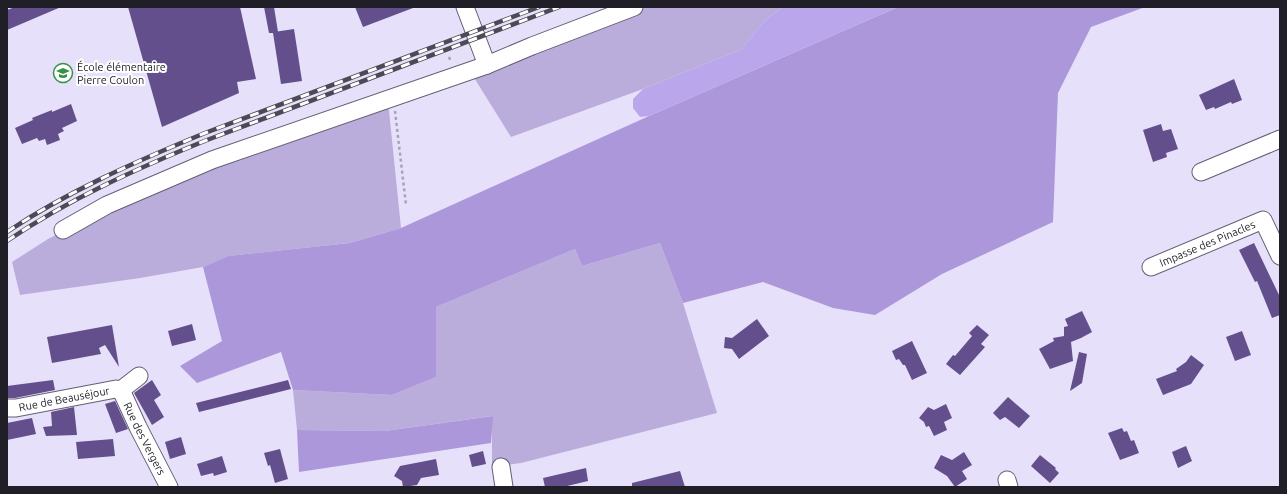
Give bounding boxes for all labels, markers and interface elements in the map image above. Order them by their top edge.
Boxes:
place label: École élémentaire Pierre Coulon [77,60,166,86]
school or university icon: École élémentaire Pierre Coulon [52,62,74,84]
street label: Impasse des Pinacles [1158,218,1257,269]
street label: Rue de Beauséjour [18,384,111,413]
street label: Rue des Vergers [121,400,168,477]

